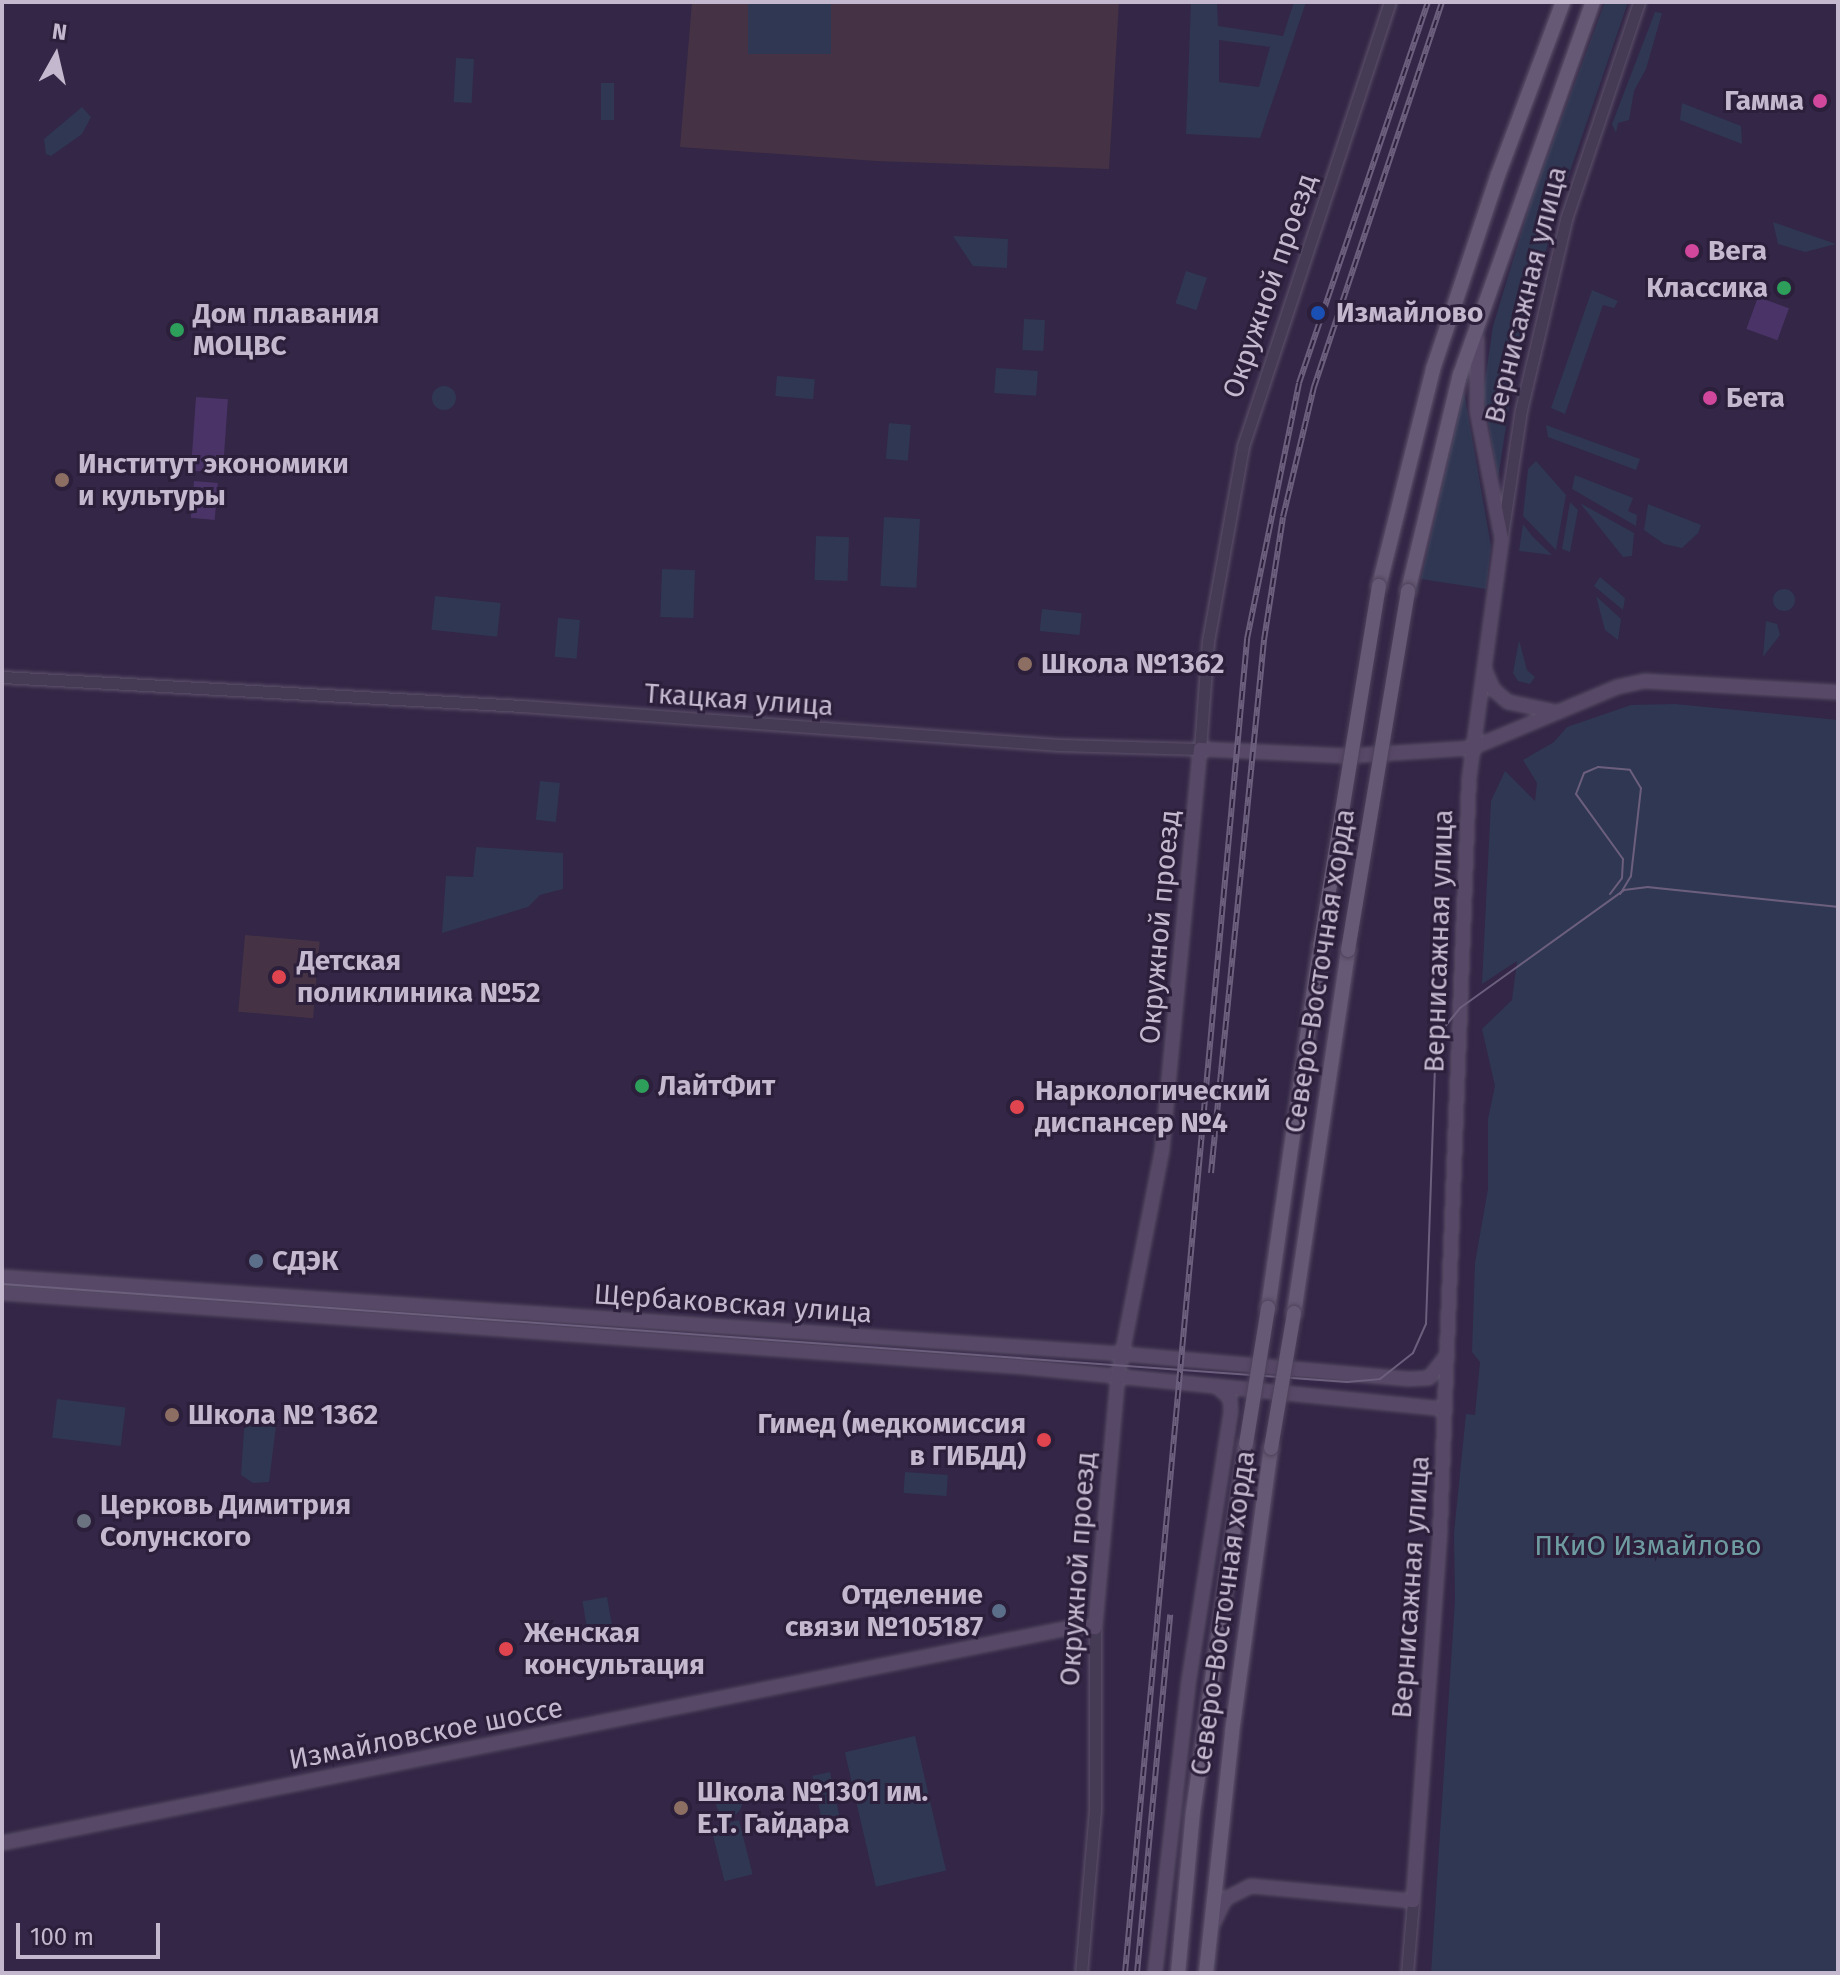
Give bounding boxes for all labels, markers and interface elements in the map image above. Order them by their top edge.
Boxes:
north arrow [16,16,96,96]
text: N [50,17,69,46]
place label: Гамма [1724,84,1804,118]
marker: Гамма [1811,92,1829,110]
street label: Вернисажная улица [1478,163,1574,427]
street label: Окружной проезд [1216,169,1324,403]
place label: Вега [1708,234,1767,268]
marker: Вега [1683,242,1701,260]
place label: Классика [1646,271,1768,305]
marker: Классика [1775,279,1793,297]
place label: Измайлово [1336,296,1483,330]
place label: Дом плавания МОЦВС [193,297,379,363]
marker: Измайлово [1307,302,1329,324]
marker: Дом плавания МОЦВС [168,321,186,339]
place label: Бета [1726,381,1785,415]
marker: Бета [1701,389,1719,407]
place label: Институт экономики и культуры [78,447,349,513]
marker: Институт экономики и культуры [53,471,71,489]
place label: Школа №1362 [1041,647,1225,681]
marker: Школа №1362 [1016,655,1034,673]
street label: Ткацкая улица [643,677,835,723]
street label: Северо-Восточная хорда [1278,807,1362,1135]
street label: Окружной проезд [1133,809,1187,1045]
street label: Вернисажная улица [1418,809,1460,1073]
place label: Детская поликлиника №52 [297,944,540,1010]
marker: Детская поликлиника №52 [268,966,290,988]
place label: ЛайтФит [658,1069,775,1103]
place label: Наркологический диспансер №4 [1035,1074,1270,1140]
marker: ЛайтФит [633,1077,651,1095]
marker: Наркологический диспансер №4 [1006,1096,1028,1118]
place label: СДЭК [272,1244,338,1278]
marker: СДЭК [247,1252,265,1270]
street label: Щербаковская улица [593,1278,873,1330]
place label: Школа № 1362 [188,1398,378,1432]
marker: Школа № 1362 [163,1406,181,1424]
place label: Гимед (медкомиссия в ГИБДД) [758,1407,1026,1473]
marker: Гимед (медкомиссия в ГИБДД) [1033,1429,1055,1451]
street label: Северо-Восточная хорда [1184,1448,1262,1778]
street label: Окружной проезд [1053,1451,1103,1687]
street label: Вернисажная улица [1385,1454,1437,1720]
place label: Церковь Димитрия Солунского [100,1488,351,1554]
marker: Церковь Димитрия Солунского [75,1512,93,1530]
park label: ПКиО Измайлово [1534,1529,1762,1563]
place label: Отделение связи №105187 [785,1578,983,1644]
marker: Отделение связи №105187 [990,1602,1008,1620]
place label: Женская консультация [524,1616,705,1682]
marker: Женская консультация [495,1638,517,1660]
street label: Измайловское шоссе [286,1691,566,1777]
place label: Школа №1301 им. Е.Т. Гайдара [697,1775,928,1841]
marker: Школа №1301 им. Е.Т. Гайдара [672,1799,690,1817]
scale bar [20,1907,164,1957]
text: 100 m [30,1923,94,1951]

